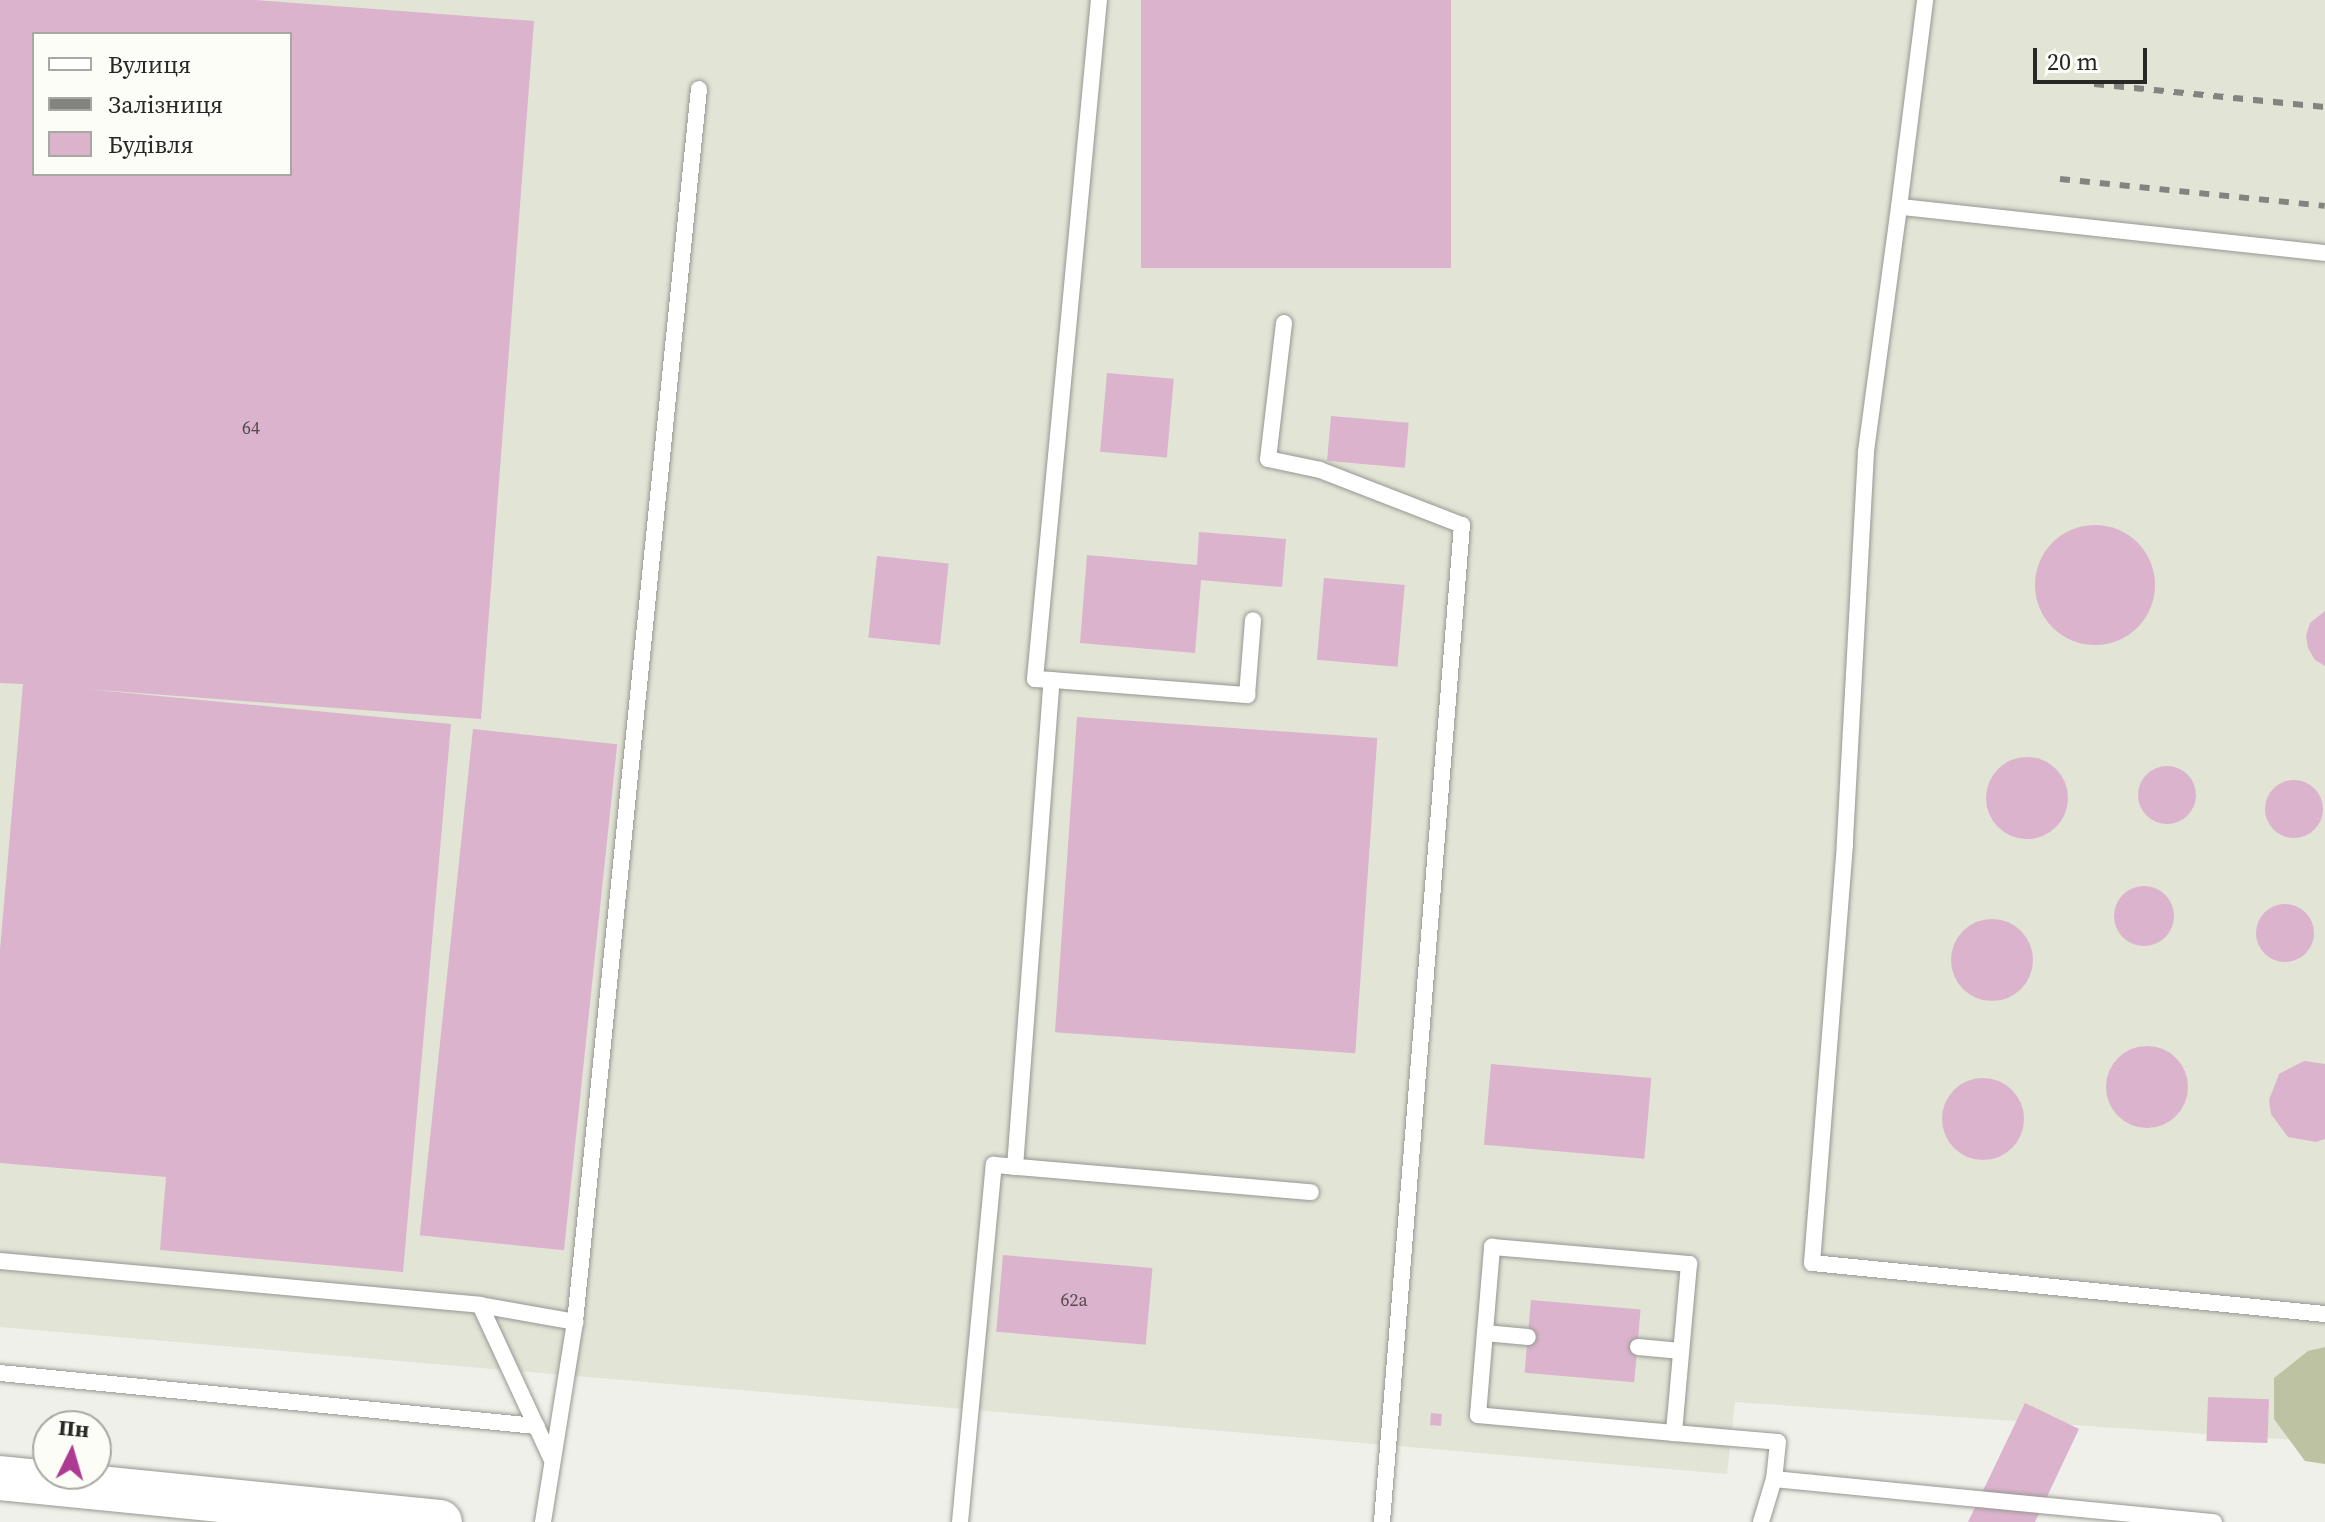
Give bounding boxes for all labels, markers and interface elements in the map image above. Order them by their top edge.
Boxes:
legend [32,32,292,176]
scale bar [2037,32,2151,82]
text: 20 m [2047,45,2098,78]
text: Вулиця [108,48,191,81]
text: Залізниця [108,88,223,121]
text: Будівля [108,128,193,161]
house number: 64 [242,417,260,439]
house number: 62а [1060,1289,1088,1311]
north arrow [32,1410,112,1490]
text: Пн [57,1412,91,1444]

